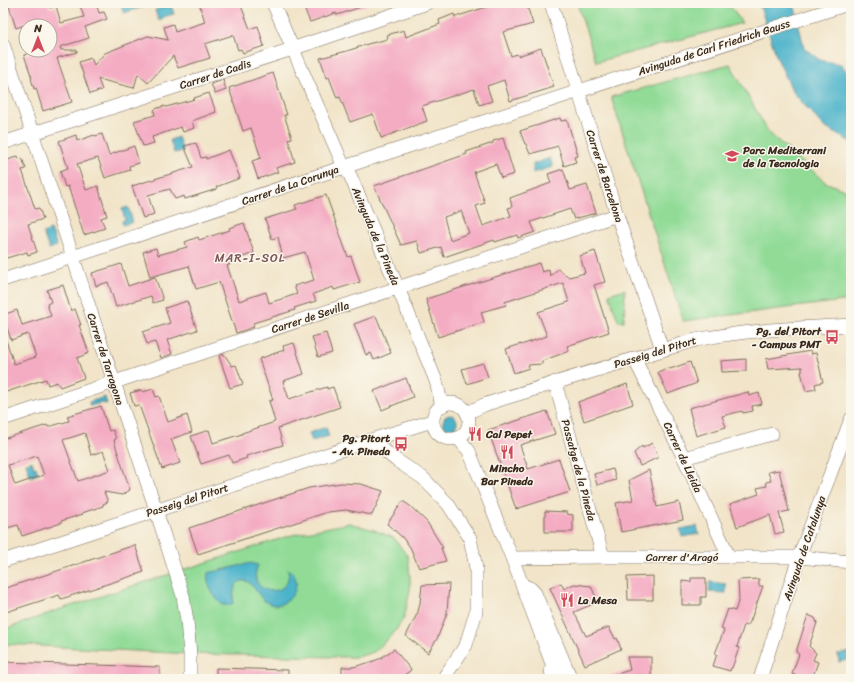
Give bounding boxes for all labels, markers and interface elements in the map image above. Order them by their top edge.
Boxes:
street label: Avinguda de Carl Friedrich Gauss [635,14,794,81]
north arrow [18,18,58,58]
text: N [33,19,42,38]
street label: Carrer de Cadis [177,54,254,95]
street label: Carrer de Barcelona [581,127,629,225]
place label: Parc Mediterrani de la Tecnologia [743,141,827,173]
school or university icon: Parc Mediterrani de la Tecnologia [724,148,740,164]
street label: Carrer de La Corunya [239,160,342,211]
street label: Avinguda de la Pineda [346,183,405,289]
district label: MAR-I-SOL [215,247,285,269]
street label: Carrer de Sevilla [269,296,352,339]
street label: Carrer de Tarragona [82,311,130,408]
place label: Pg. del Pitort - Campus PMT [752,322,823,354]
bus stop icon: Pg. del Pitort - Campus PMT [824,329,840,345]
street label: Passeig del Pitort [611,331,699,374]
street label: Passatge de la Pineda [556,417,601,523]
street label: Carrer de Lleida [658,418,708,496]
place label: Cal Pepet [485,425,534,444]
restaurant icon: Cal Pepet [467,426,483,442]
place label: Pg. Pitort - Av. Pineda [332,429,390,461]
bus stop icon: Pg. Pitort - Av. Pineda [393,436,409,452]
restaurant icon: Mincho Bar Pineda [499,444,515,460]
place label: Mincho Bar Pineda [481,459,533,491]
street label: Passeig del Pitort [143,478,231,523]
street label: Avinguda de Catalunya [777,493,831,604]
street label: Carrer d'Aragó [646,548,719,567]
place label: La Mesa [578,591,618,610]
restaurant icon: La Mesa [559,592,575,608]

